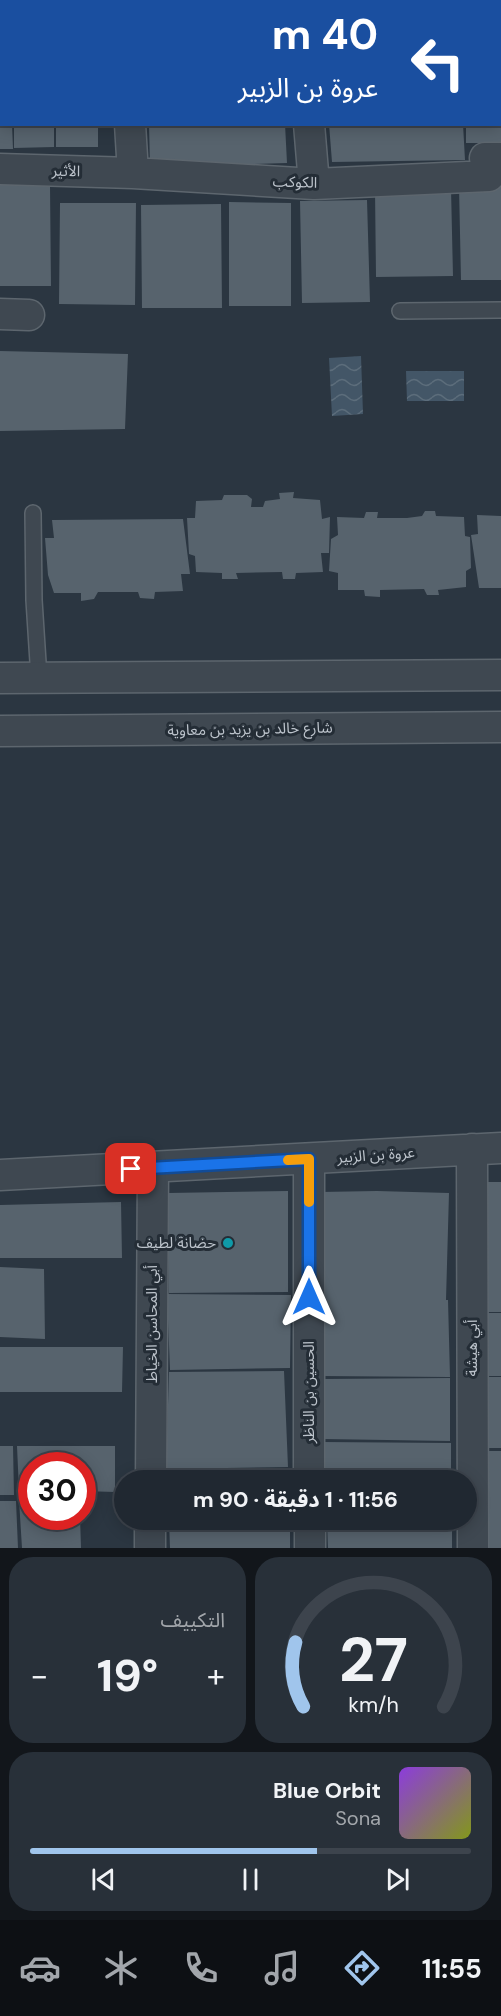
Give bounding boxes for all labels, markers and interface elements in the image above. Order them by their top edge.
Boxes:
text: 40 m [272,7,378,62]
icon: left [399,24,477,102]
text: عروة بن الزبير [238,70,378,105]
street label: الأثير [50,160,81,181]
street label: الكوكب [272,171,318,193]
street label: شارع خالد بن يزيد بن معاوية [167,718,333,742]
street label: عروة بن الزبير [336,1142,416,1168]
pin [105,1143,156,1194]
icon: arrive [114,1152,147,1185]
place label: حضانة لطيف [137,1233,216,1253]
marker: حضانة لطيف [221,1236,235,1250]
street label: أبي المحاسن الخياط [142,1265,163,1383]
position arrow [277,1265,341,1329]
street label: أبي هيشة [462,1319,483,1376]
street label: الحسين بن الناظر [299,1341,319,1444]
speed limit sign: 30 [18,1452,96,1530]
text: 11:56 · 1 دقيقة · 90 m [193,1485,398,1514]
text: التكييف [161,1607,225,1633]
text: 27 [339,1619,408,1700]
text: 19° [97,1646,158,1705]
text: − [30,1654,48,1697]
text: + [207,1654,225,1697]
text: km/h [348,1691,399,1719]
text: Blue Orbit [273,1776,381,1805]
text: Sona [335,1805,381,1831]
icon: previous [87,1863,120,1896]
icon: pause [234,1863,267,1896]
icon: next [381,1863,414,1896]
icon: car [19,1947,61,1989]
icon: climate [100,1947,142,1989]
icon: phone [180,1947,222,1989]
icon: music [261,1947,303,1989]
icon: directions [341,1947,383,1989]
text: 11:55 [422,1951,482,1986]

